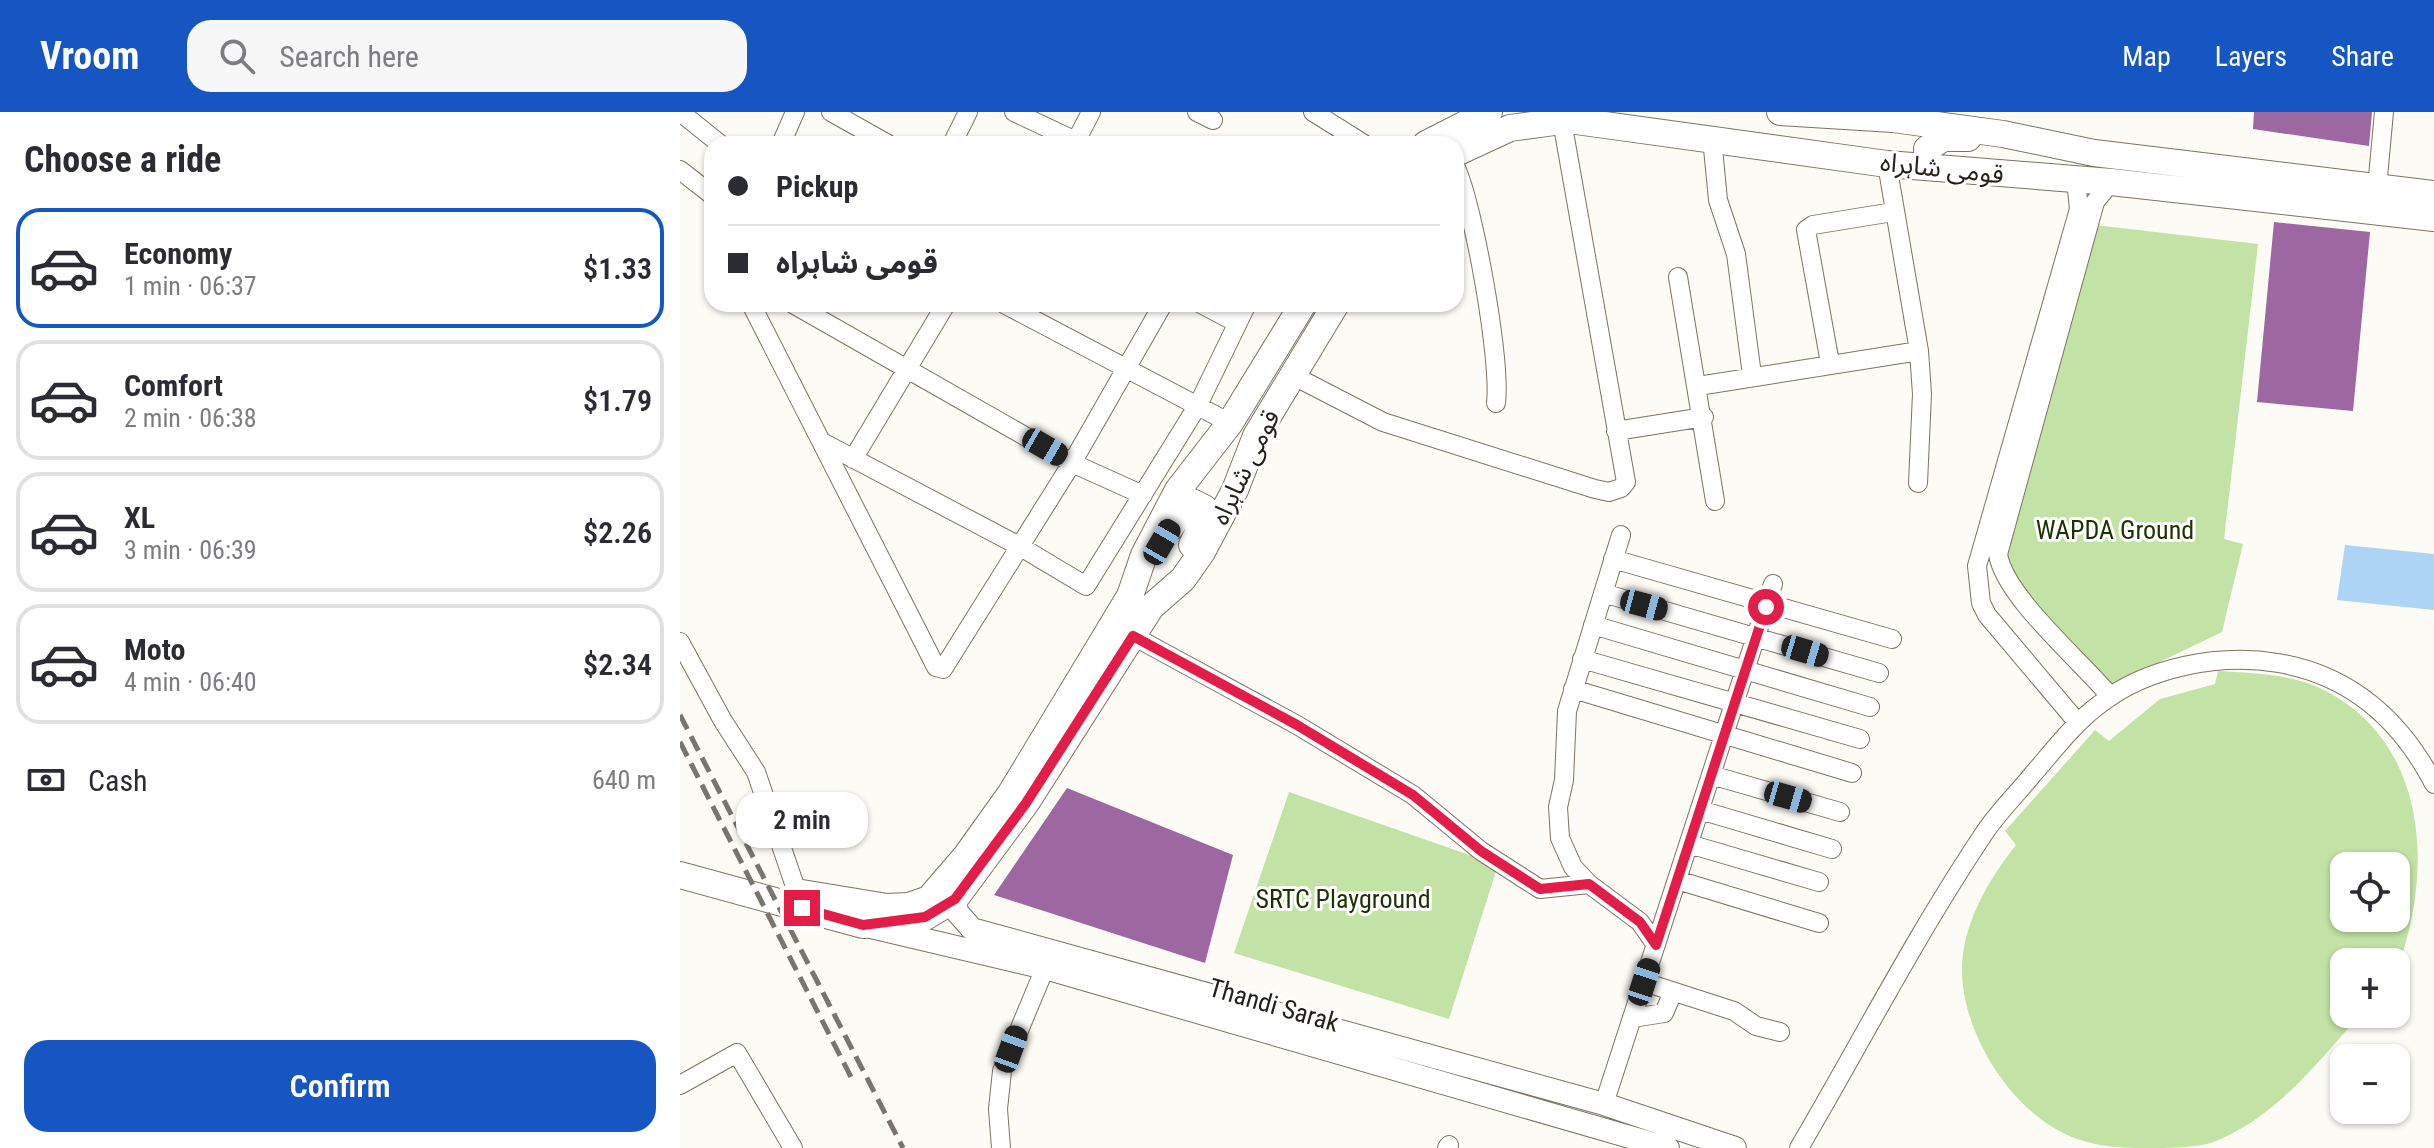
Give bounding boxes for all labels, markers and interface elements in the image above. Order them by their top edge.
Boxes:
search box [187,20,747,92]
text: Vroom [40,34,139,78]
icon: search [215,34,259,78]
text: Search here [279,39,419,74]
text: Map [2122,40,2171,73]
text: Layers [2215,40,2287,73]
text: Share [2331,40,2394,73]
text: Choose a ride [24,139,221,181]
street label: قومی شاہراہ [1879,147,2005,189]
text: Pickup [776,169,858,204]
icon: car [28,232,100,304]
text: Economy [124,236,232,271]
text: قومی شاہراہ [776,245,938,280]
text: $1.33 [583,251,652,286]
text: 1 min · 06:37 [124,271,257,301]
icon: car [28,364,100,436]
text: Comfort [124,368,223,403]
text: $1.79 [583,383,652,418]
text: 2 min · 06:38 [124,403,257,433]
street label: قومی شاہراہ [1204,405,1286,529]
car [1018,425,1072,469]
icon: car [28,496,100,568]
text: XL [124,500,155,535]
text: $2.26 [583,515,652,550]
car [1140,515,1184,569]
park label: WAPDA Ground [2036,515,2194,545]
text: 3 min · 06:39 [124,535,257,565]
car [1618,587,1670,623]
route start [1748,589,1784,625]
icon: car [28,628,100,700]
text: Moto [124,632,185,667]
car [1779,633,1831,669]
text: $2.34 [583,647,652,682]
text: 4 min · 06:40 [124,667,257,697]
icon: cash [24,758,68,802]
text: Cash [88,763,148,798]
text: 640 m [592,765,656,795]
car [1762,779,1814,815]
callout: 2 min [736,792,868,848]
text: 2 min [773,805,831,835]
map controls [2330,852,2410,1124]
button: locate [2330,852,2410,932]
park label: SRTC Playground [1255,884,1431,914]
route end [784,890,820,926]
button: + [2330,948,2410,1028]
car [1625,955,1663,1009]
street label: Thandi Sarak [1206,972,1343,1038]
car [992,1022,1030,1076]
button: Confirm [24,1040,656,1132]
button: − [2330,1044,2410,1124]

